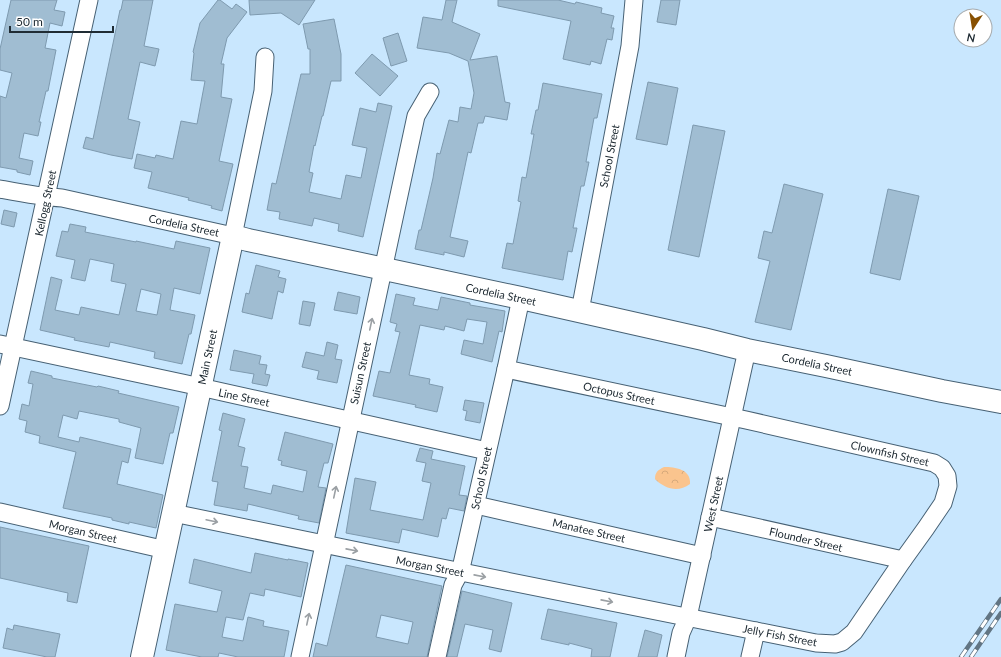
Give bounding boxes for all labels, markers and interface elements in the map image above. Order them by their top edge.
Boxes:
scale bar [10,8,113,34]
north arrow [953,8,993,48]
text: 50 m [16,14,43,29]
text: N [965,31,976,46]
street label: School Street [596,123,622,189]
street label: Kellogg Street [32,169,58,237]
street label: Cordelia Street [148,211,220,239]
street label: Cordelia Street [465,280,537,308]
one-way arrow [368,317,376,330]
street label: Main Street [195,328,219,386]
street label: Suisun Street [347,341,373,405]
street label: Cordelia Street [781,350,853,378]
street label: Octopus Street [582,379,656,407]
street label: Line Street [217,385,271,409]
street label: Clownfish Street [850,438,930,468]
street label: School Street [468,445,494,511]
street label: West Street [701,475,725,533]
one-way arrow [331,486,339,499]
street label: Manatee Street [551,515,627,545]
street label: Morgan Street [48,517,118,545]
one-way arrow [205,517,218,525]
street label: Flounder Street [768,524,844,554]
one-way arrow [346,547,359,555]
street label: Morgan Street [395,553,465,579]
one-way arrow [473,572,486,580]
one-way arrow [601,597,614,605]
one-way arrow [304,613,312,626]
street label: Jelly Fish Street [742,621,818,649]

